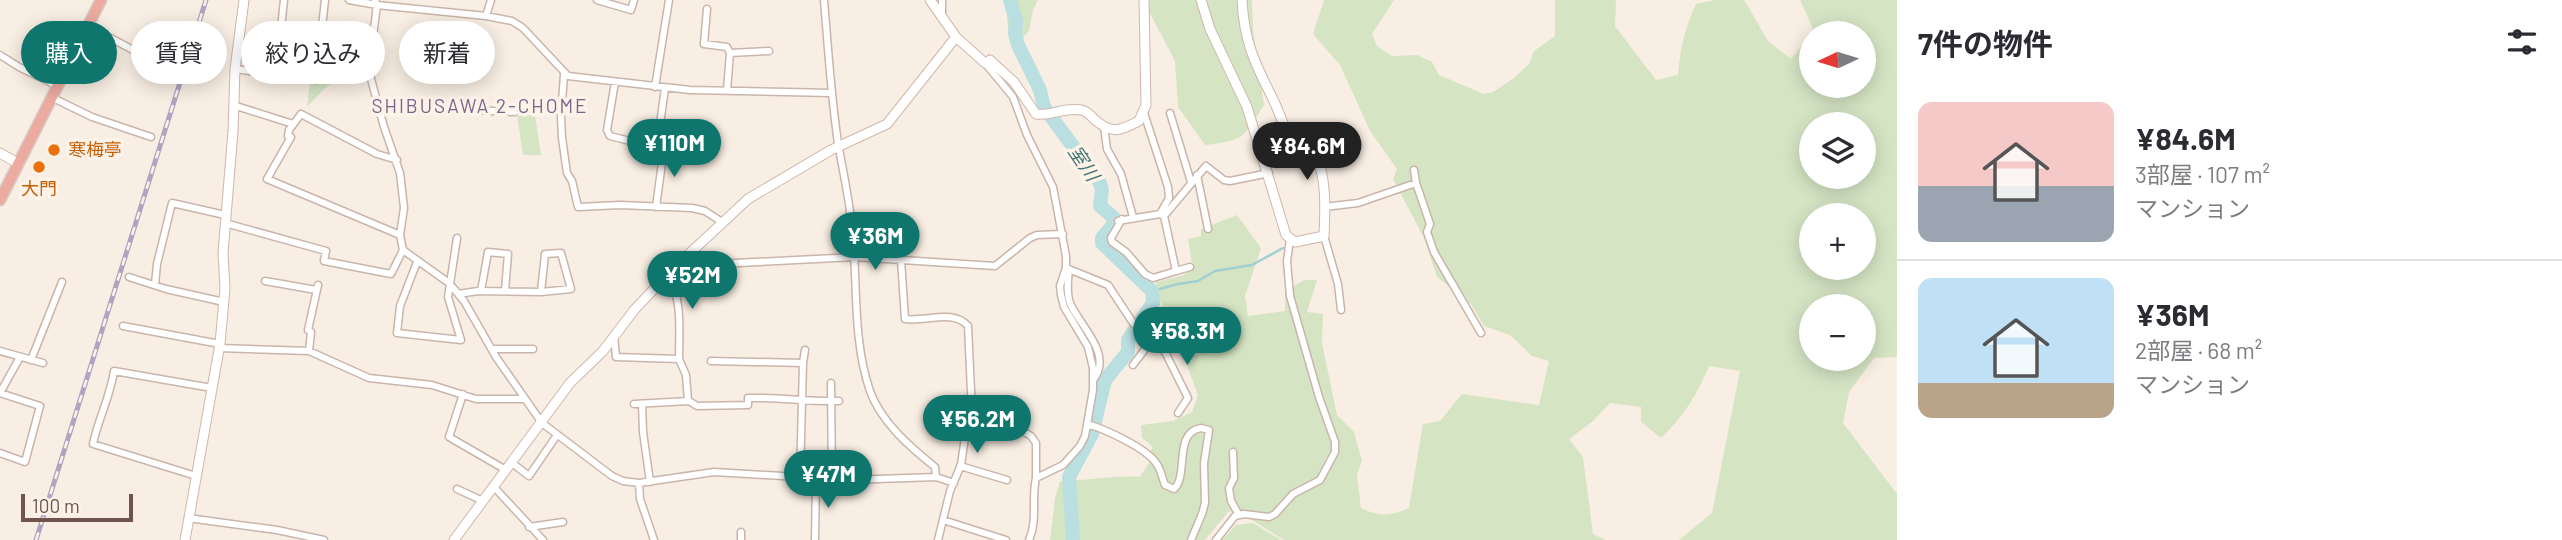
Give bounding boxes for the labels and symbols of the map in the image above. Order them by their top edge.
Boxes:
north arrow [1799,21,1876,98]
district label: SHIBUSAWA 2-CHOME [371,94,589,117]
pin: ¥110M [625,120,723,179]
pin: ¥84.6M [1250,122,1364,182]
place label: 寒梅亭 [68,138,122,160]
water label: 室川 [1064,141,1106,187]
marker: 寒梅亭 [46,142,62,158]
marker: 大門 [31,159,47,175]
place label: 大門 [21,177,57,199]
pin: ¥36M [834,212,916,272]
pin: ¥52M [651,252,733,311]
pin: ¥58.3M [1130,308,1244,367]
pin: ¥56.2M [920,396,1034,455]
pin: ¥47M [787,450,869,510]
scale bar [21,491,133,523]

